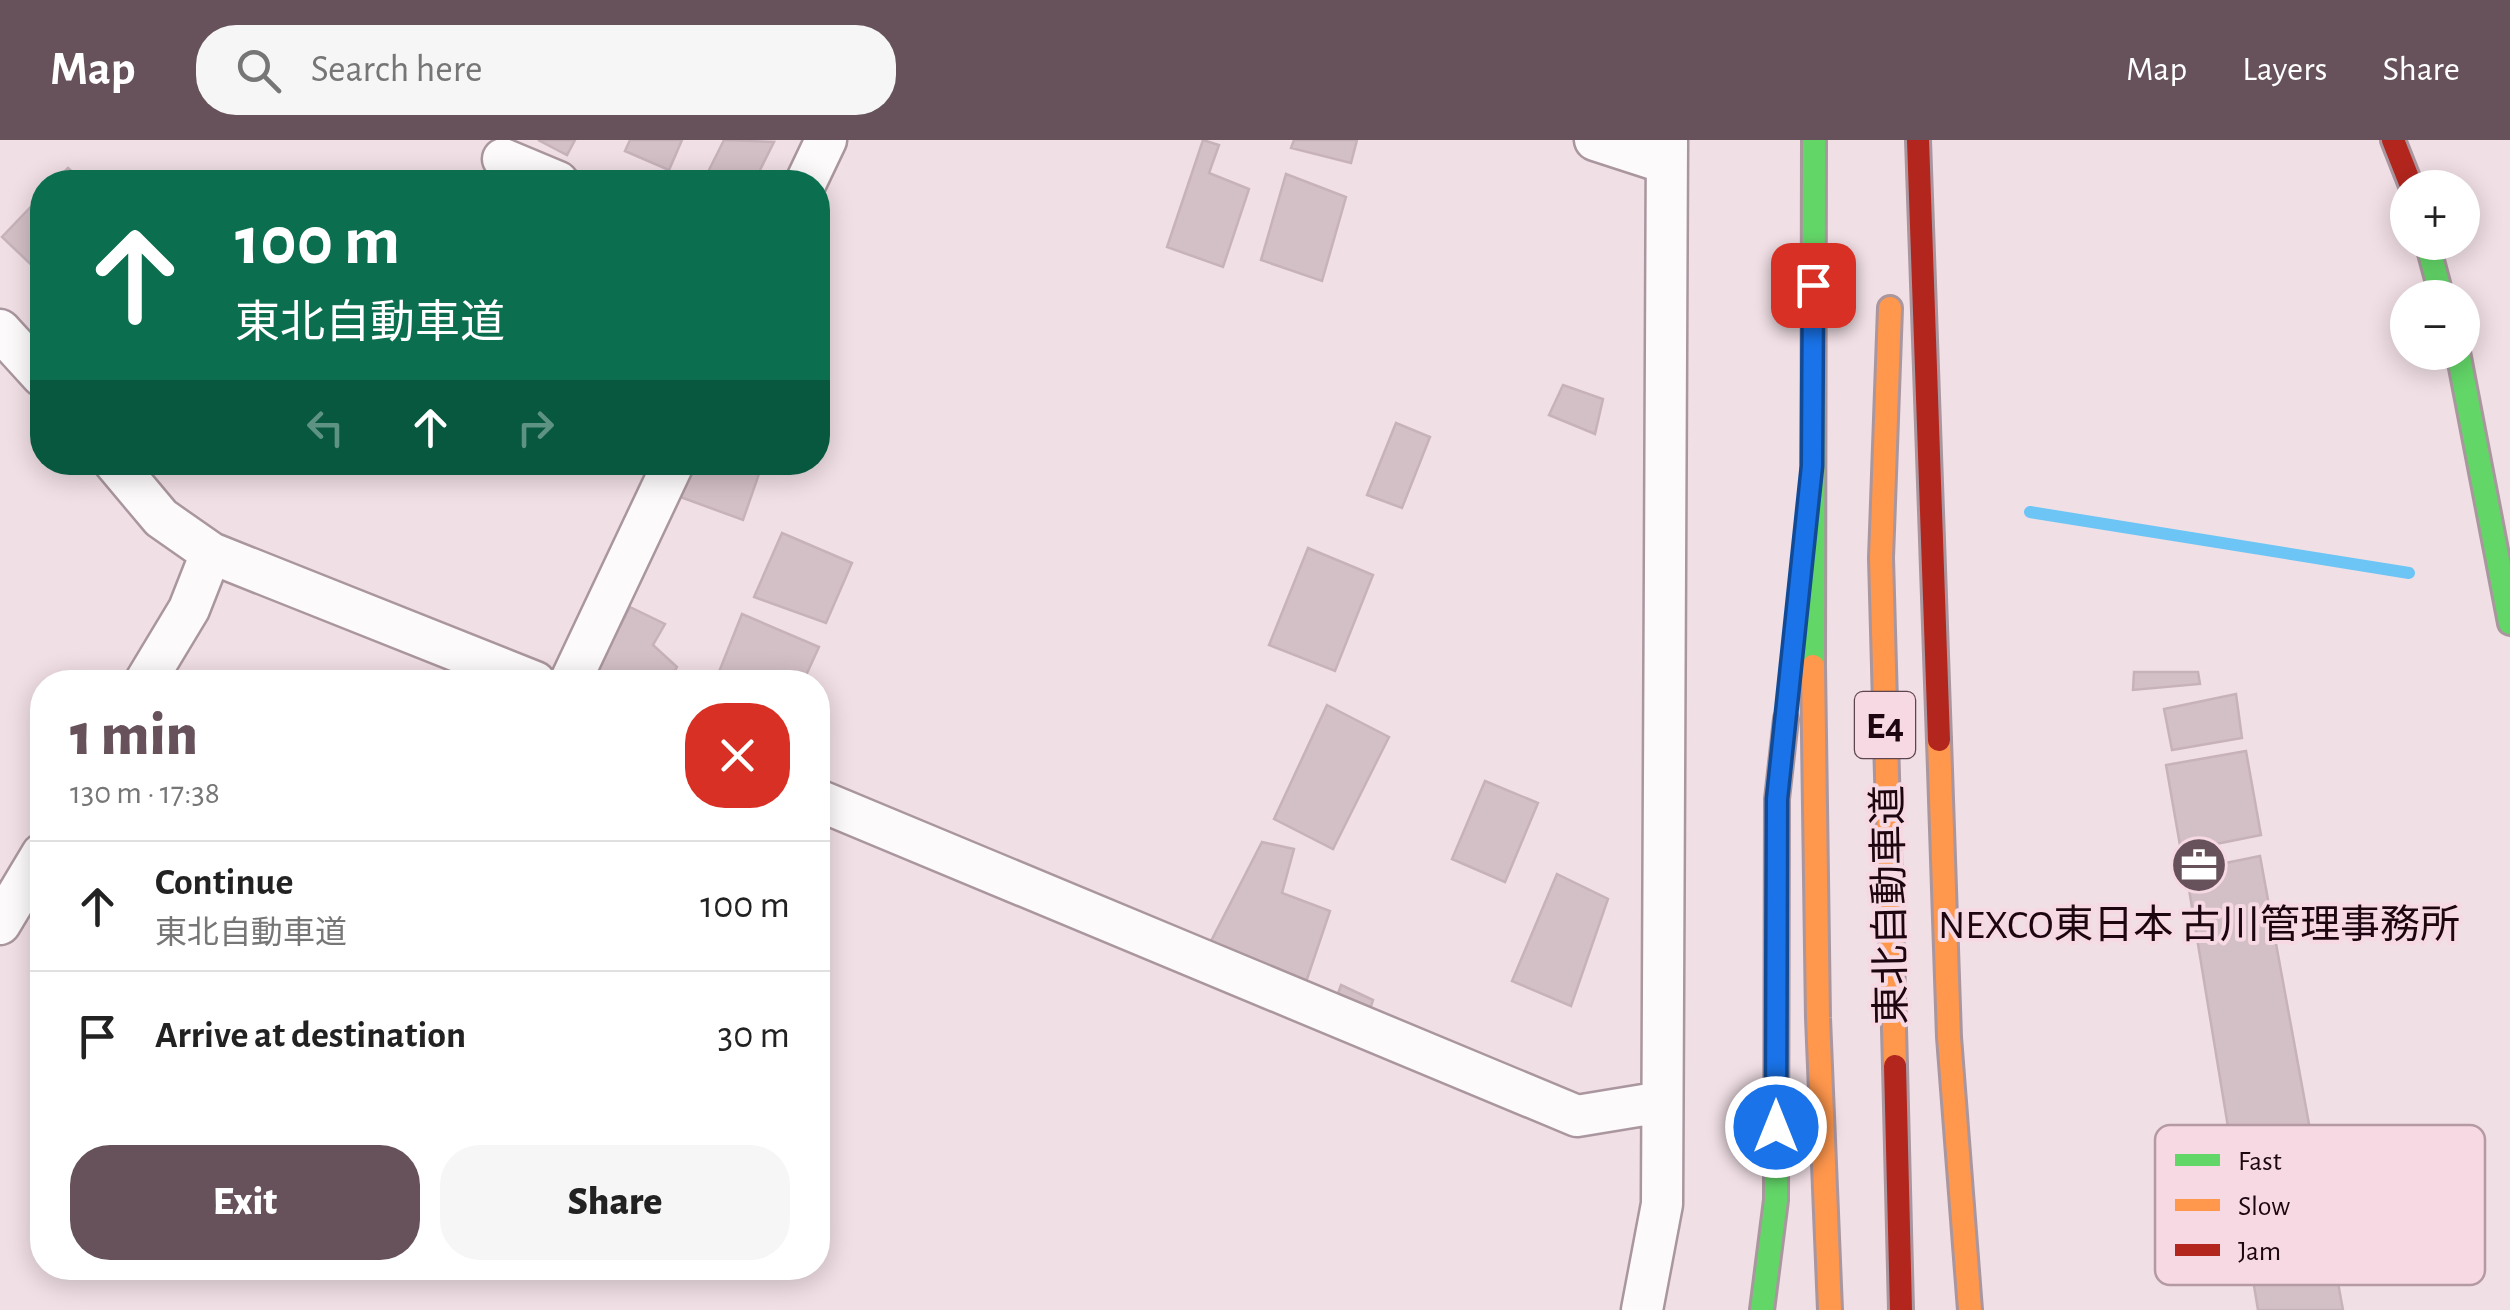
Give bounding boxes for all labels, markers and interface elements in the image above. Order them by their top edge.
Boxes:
search box [196,25,896,115]
icon: search [231,43,286,98]
text: Map [50,46,136,94]
text: Search here [311,51,483,89]
text: Map [2126,52,2187,87]
text: Layers [2242,52,2327,87]
text: Share [2382,52,2460,87]
map controls [2390,170,2480,370]
button: + [2390,170,2480,260]
text: 100 m [235,207,400,277]
icon: ahead [70,210,200,340]
pin [1771,243,1856,328]
icon: arrive [1786,258,1841,313]
button: − [2390,280,2480,370]
text: 東北自動車道 [235,301,505,346]
icon: left [298,400,353,455]
icon: ahead [403,400,458,455]
icon: right [508,400,563,455]
road number: E4 [1855,692,1915,758]
button: close [685,703,790,808]
text: 1 min [70,706,198,766]
text: 130 m · 17:38 [70,777,220,809]
street label: 東北自動車道 [1867,785,1913,1025]
office icon: NEXCO東日本 古川管理事務所 [2169,835,2229,895]
text: Continue [155,864,293,902]
icon: ahead [70,879,125,934]
text: 100 m [700,887,790,925]
place label: NEXCO東日本 古川管理事務所 [1938,904,2460,946]
text: 東北自動車道 [155,917,347,949]
icon: arrive [70,1009,125,1064]
text: Arrive at destination [155,1017,466,1055]
text: 30 m [718,1017,790,1055]
position arrow [1724,1075,1828,1179]
legend [2155,1125,2485,1285]
button: Exit [70,1145,420,1260]
button: Share [440,1145,790,1260]
text: Fast [2238,1148,2282,1176]
text: Slow [2238,1193,2290,1221]
text: Jam [2238,1238,2281,1266]

